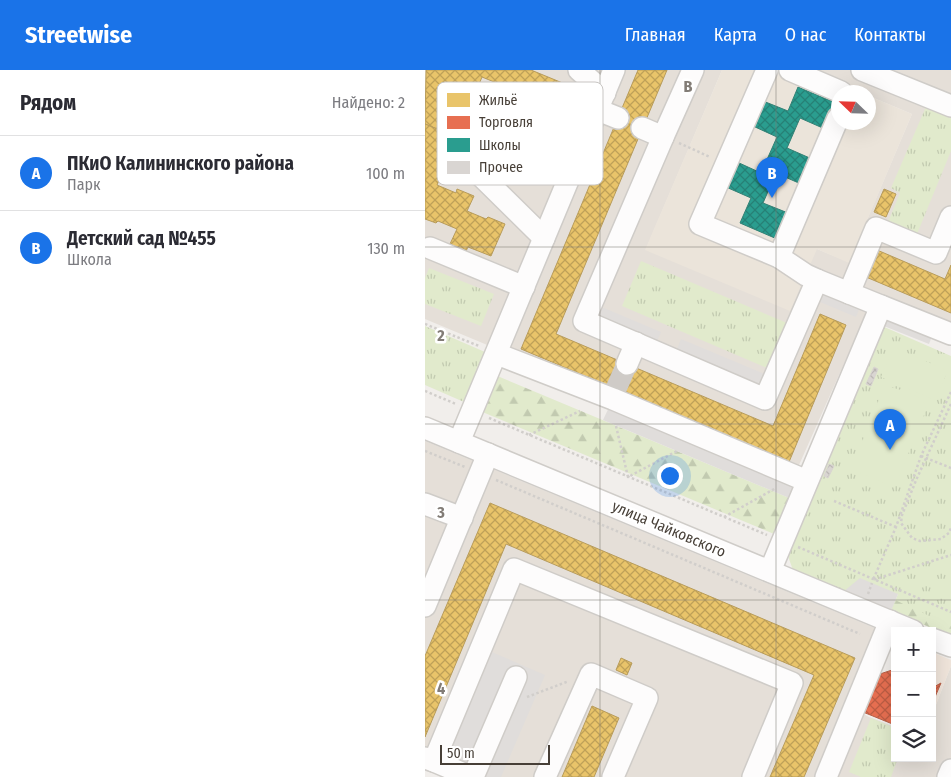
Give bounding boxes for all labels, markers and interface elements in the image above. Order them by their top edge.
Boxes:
text: Streetwise [25,21,132,49]
text: Главная [625,24,686,46]
text: Карта [714,24,757,46]
text: О нас [785,24,826,46]
text: Контакты [854,24,926,46]
text: B [684,77,693,96]
legend [437,82,603,185]
north arrow [831,85,876,130]
text: Рядом [20,90,76,116]
text: Жильё [479,92,518,109]
text: Найдено: 2 [332,93,405,112]
text: Торговля [479,114,533,131]
text: Школы [479,137,521,154]
text: ПКиО Калининского района [67,152,294,175]
pin: B [756,157,788,198]
text: Прочее [479,159,523,176]
text: A [32,164,40,183]
text: 100 m [366,164,405,183]
text: Парк [67,175,101,194]
text: Детский сад №455 [67,227,216,250]
text: B [32,239,40,258]
text: 130 m [367,239,405,258]
text: Школа [67,250,112,269]
text: 2 [436,326,445,345]
pin: A [874,409,906,450]
your location [657,463,683,489]
street label: улица Чайковского [610,497,729,561]
text: 3 [436,503,445,522]
map controls [891,627,936,762]
button: + [891,627,936,672]
button: − [891,672,936,717]
text: 4 [437,679,445,698]
button: layers [891,717,936,762]
scale bar [440,742,550,765]
text: 50 m [447,745,475,762]

